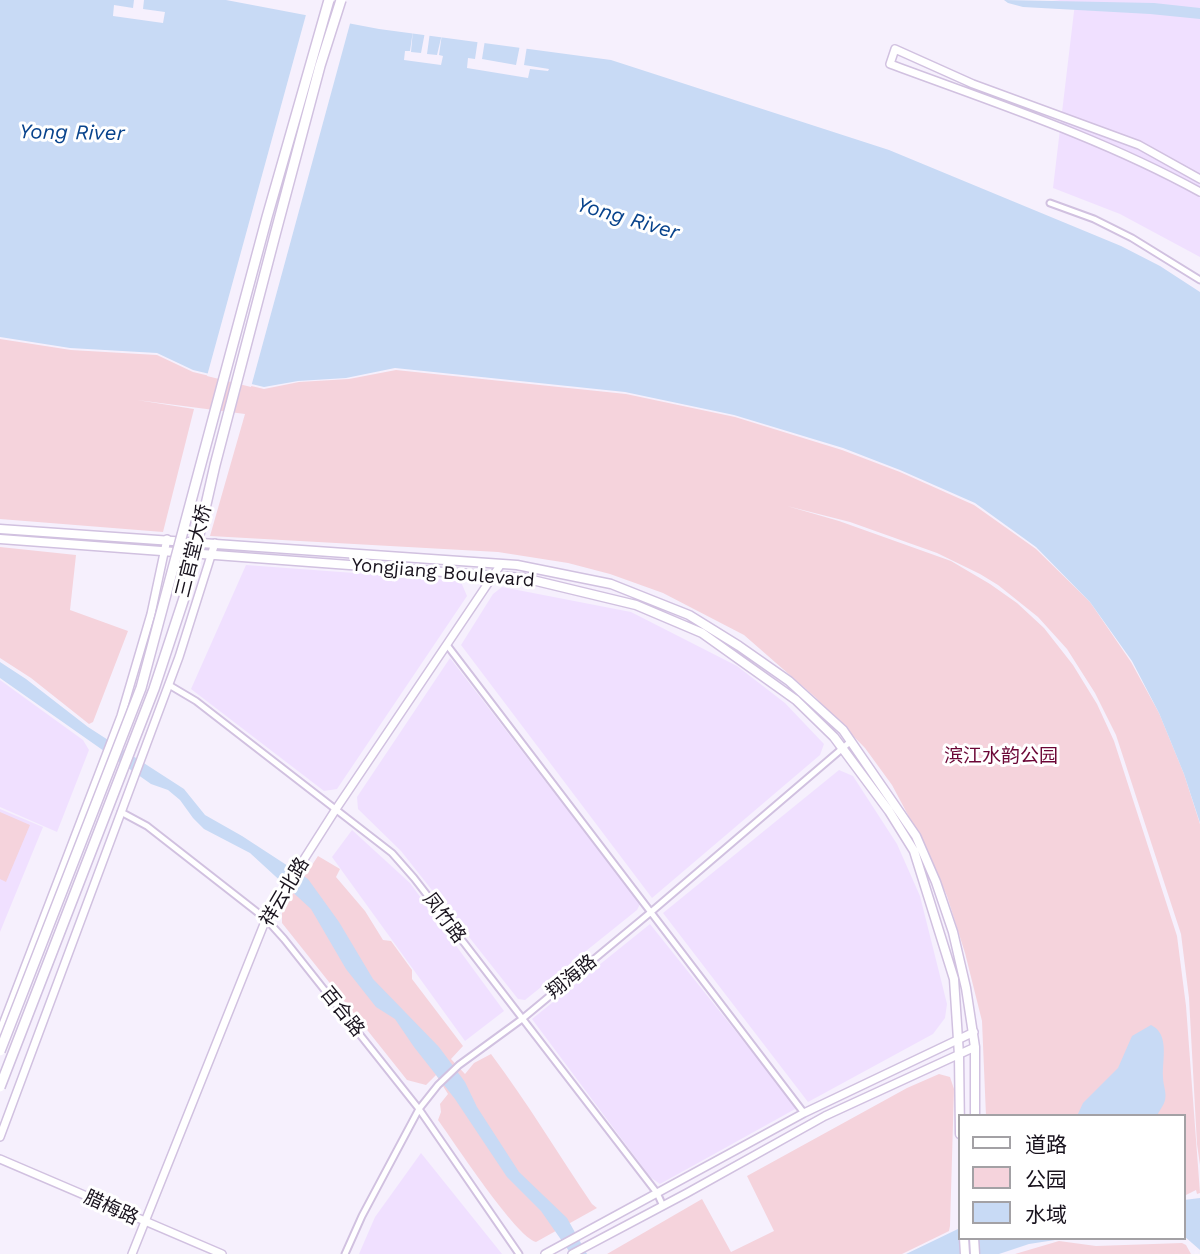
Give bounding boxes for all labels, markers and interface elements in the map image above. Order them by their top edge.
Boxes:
water label: Yong River [19,119,125,147]
water label: Yong River [574,192,682,246]
street label: 三官堂大桥 [171,502,217,600]
street label: Yongjiang Boulevard [350,554,536,592]
park label: 滨江水韵公园 [944,745,1058,767]
street label: 祥云北路 [256,854,314,930]
street label: 凤竹路 [418,888,470,948]
street label: 翔海路 [543,950,601,1004]
street label: 百合路 [315,983,369,1041]
legend [958,1114,1186,1240]
text: 道路 [1025,1132,1067,1157]
text: 公园 [1025,1167,1067,1192]
street label: 腊梅路 [80,1186,142,1230]
text: 水域 [1025,1202,1067,1227]

